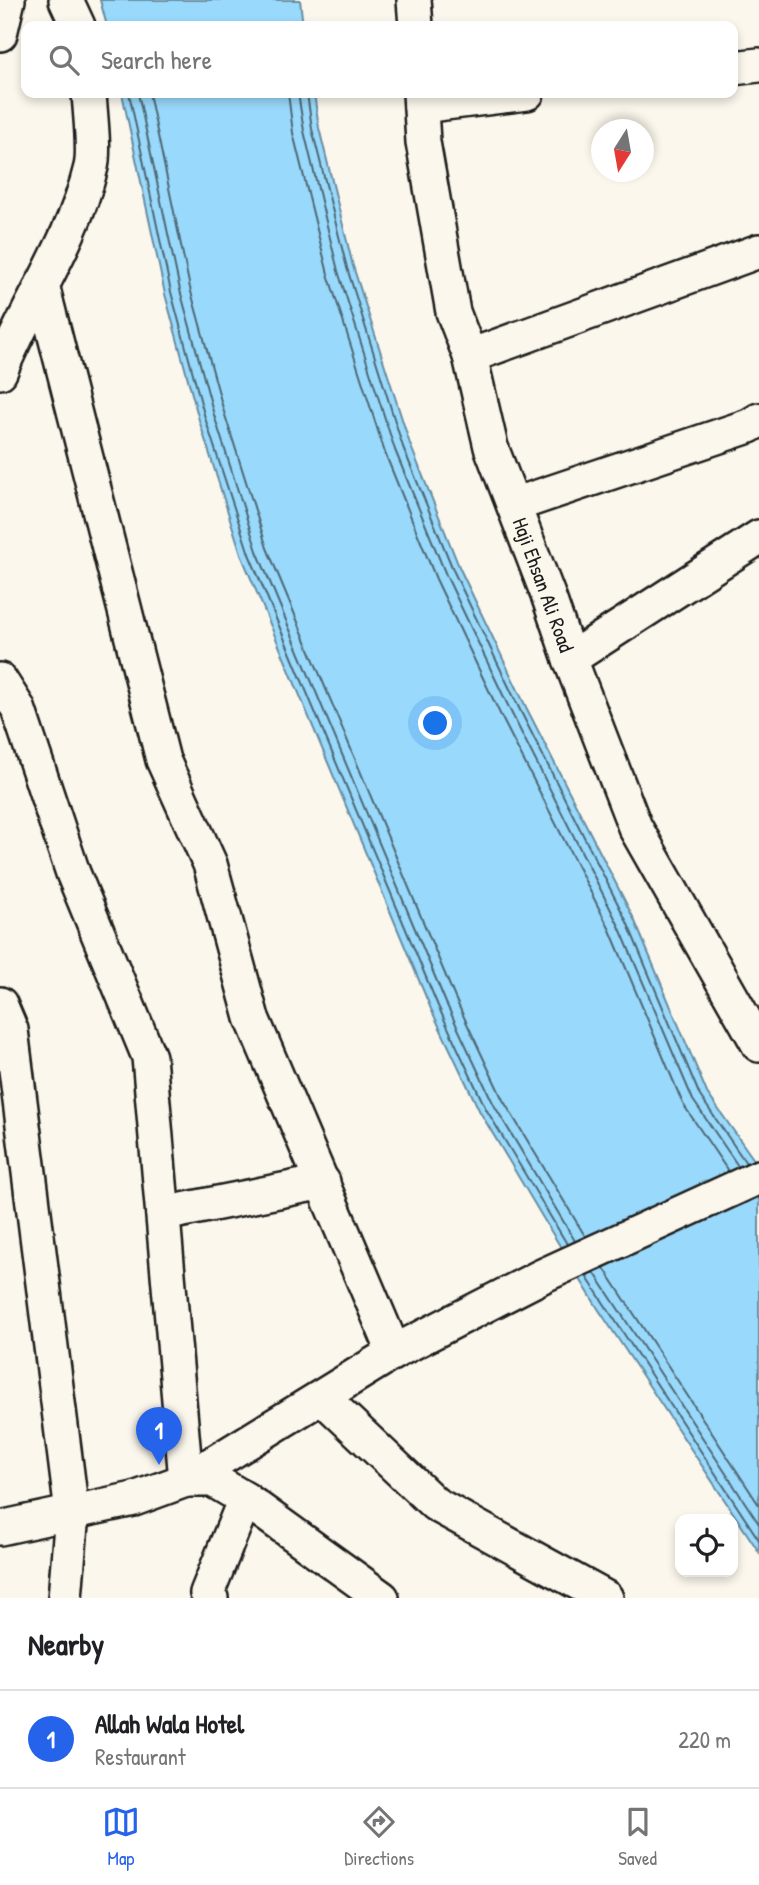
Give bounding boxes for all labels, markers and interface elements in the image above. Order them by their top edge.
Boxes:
search box [21,21,738,98]
icon: search [45,41,83,79]
text: Search here [101,42,212,77]
north arrow [591,119,654,182]
street label: Haji Ehsan Ali Road [506,514,581,656]
your location [418,706,452,740]
pin: 1 [136,1407,182,1465]
map controls [675,1514,738,1577]
button: locate [675,1514,738,1577]
text: Nearby [28,1624,104,1664]
text: Allah Wala Hotel [95,1706,244,1741]
text: 1 [47,1724,55,1755]
text: 220 m [678,1724,731,1755]
text: Restaurant [95,1741,186,1772]
tab: Map [102,1803,140,1871]
tab: Directions [344,1803,414,1871]
tab: Saved [618,1803,657,1871]

